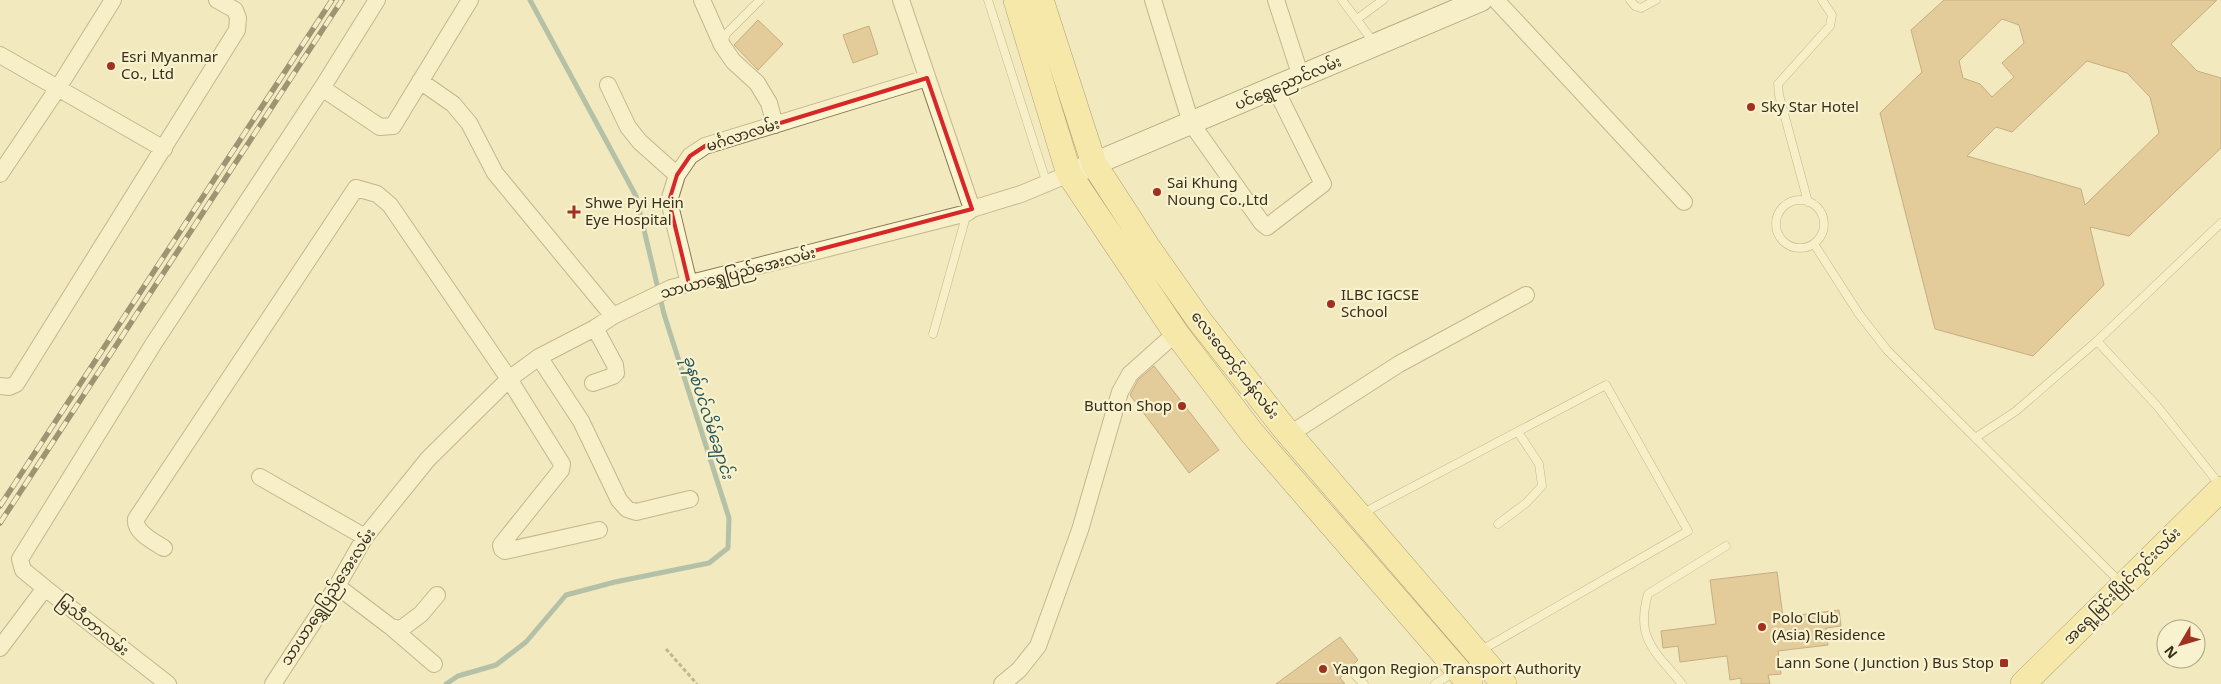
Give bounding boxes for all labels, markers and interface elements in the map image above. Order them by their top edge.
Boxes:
place label: Esri Myanmar Co., Ltd [121,42,218,92]
street label: ပင်ရွှေညောင်လမ်း [1230,47,1348,122]
marker: Esri Myanmar Co., Ltd [105,60,117,72]
place label: Sky Star Hotel [1761,92,1859,125]
marker: Sky Star Hotel [1745,101,1757,113]
street label: မင်္ဂလာလမ်း [702,109,785,164]
place label: Sai Khung Noung Co.,Ltd [1167,168,1268,218]
marker: Sai Khung Noung Co.,Ltd [1151,186,1163,198]
place label: Shwe Pyi Hein Eye Hospital [585,188,684,238]
marker: Shwe Pyi Hein Eye Hospital [567,205,581,219]
street label: သာယာရွှေပြည်အေးလမ်း [657,238,820,311]
place label: ILBC IGCSE School [1341,280,1419,330]
marker: ILBC IGCSE School [1325,298,1337,310]
street label: လေးထောင့်ကန်လမ်း [1180,304,1287,428]
water label: ခုနစ်ပင်လိမ်ချောင်း [670,351,744,486]
place label: Button Shop [1084,391,1172,424]
marker: Button Shop [1176,400,1188,412]
street label: အရှေ့မြင်းပြိုင်ကွင်းလမ်း [2055,519,2191,655]
street label: သာယာရွှေပြည်အေးလမ်း [272,522,387,674]
street label: မြသီတာလမ်း [48,588,136,667]
place label: Polo Club (Asia) Residence [1772,603,1885,653]
north arrow [2156,619,2206,669]
marker: Polo Club (Asia) Residence [1756,621,1768,633]
text: N [2156,637,2188,665]
place label: Lann Sone ( Junction ) Bus Stop [1776,648,1994,681]
place label: Yangon Region Transport Authority [1333,654,1581,684]
marker: Lann Sone ( Junction ) Bus Stop [1998,657,2010,669]
marker: Yangon Region Transport Authority [1317,663,1329,675]

